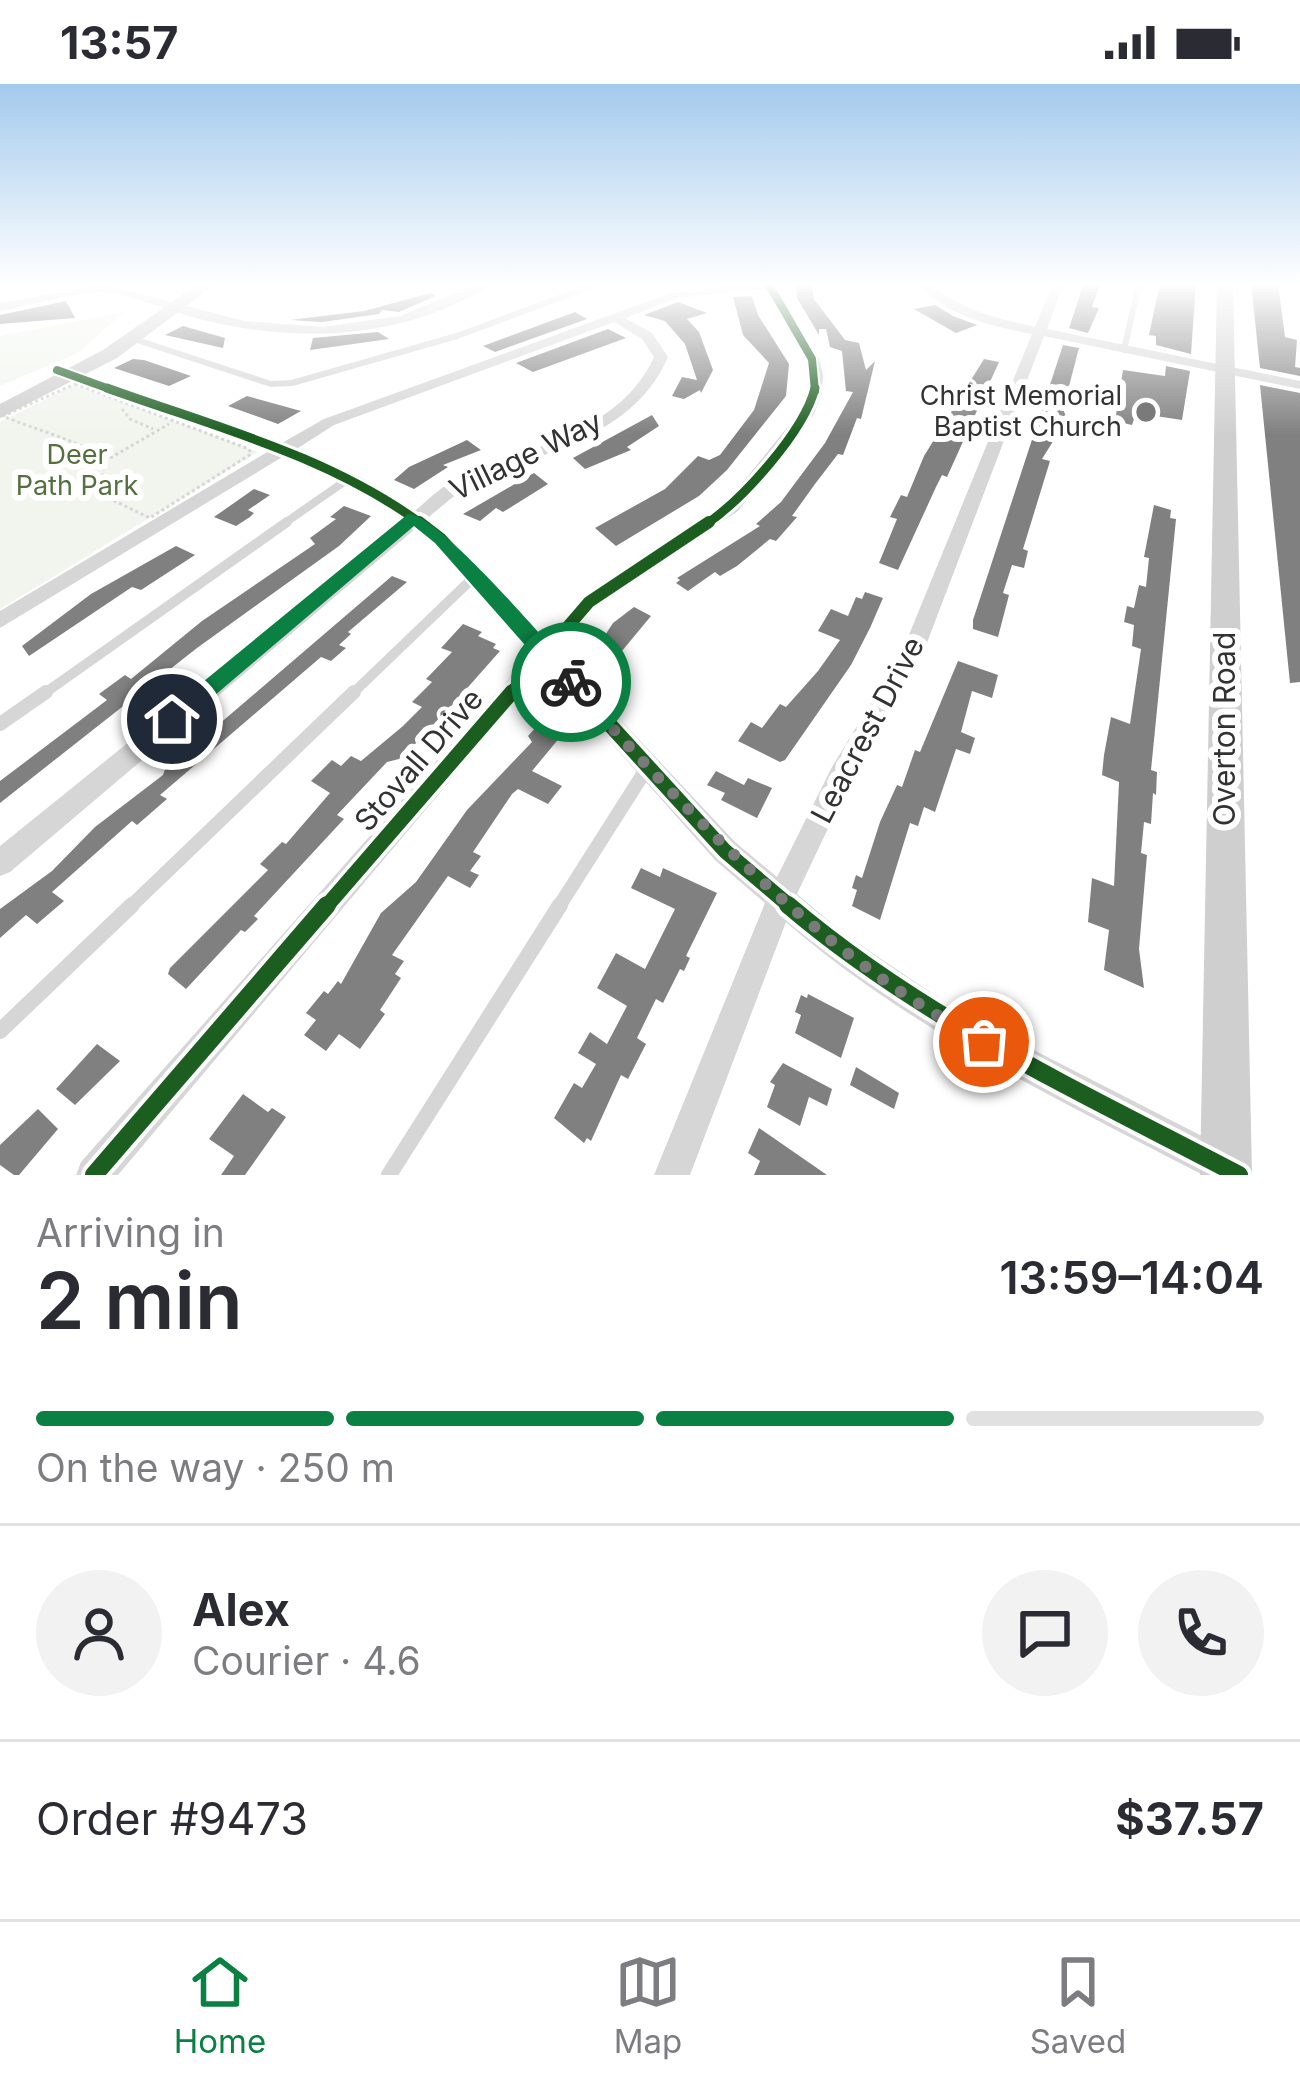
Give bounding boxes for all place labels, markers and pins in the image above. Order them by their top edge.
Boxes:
place label: Christ Memorial Baptist Church [920,379,1122,443]
marker: Christ Memorial Baptist Church [1133,399,1159,425]
pin [121,668,223,770]
pin [933,991,1035,1093]

